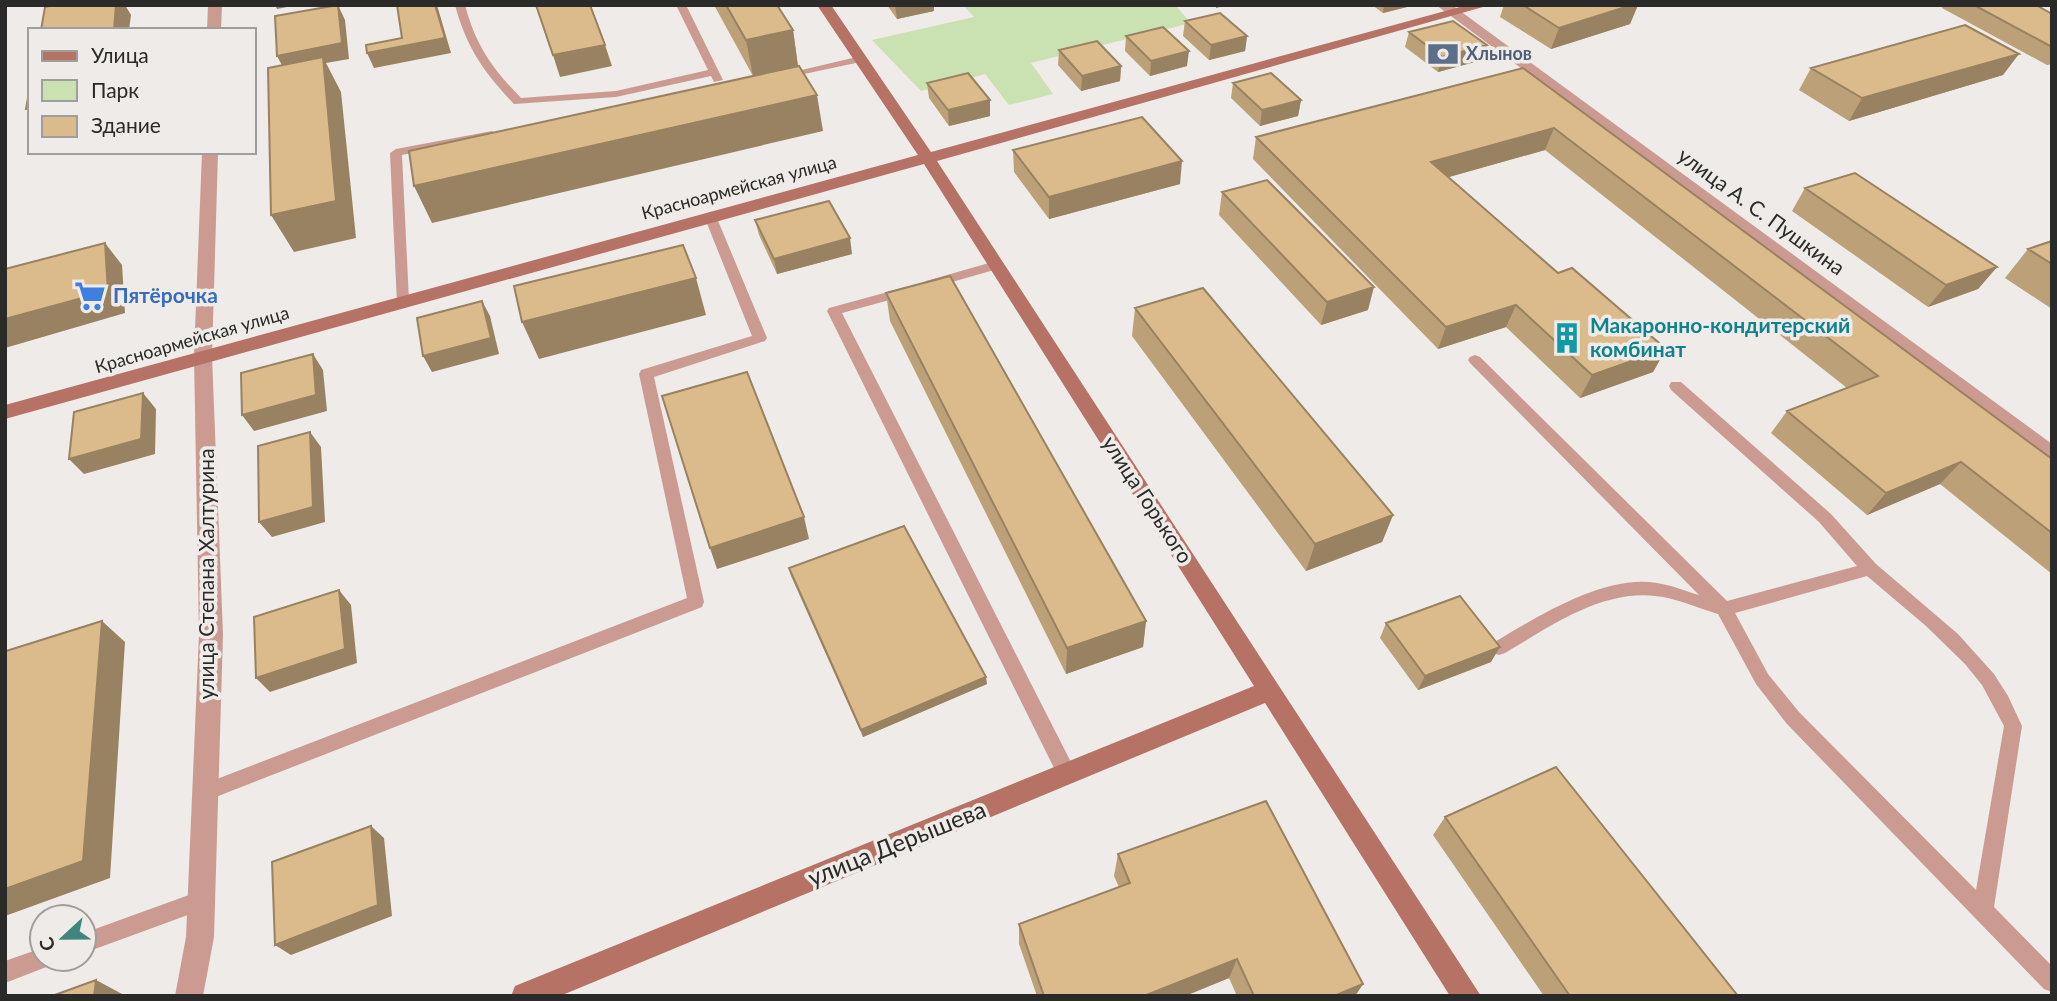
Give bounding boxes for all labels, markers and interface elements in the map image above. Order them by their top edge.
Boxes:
legend [28,28,256,154]
bank icon: Хлынов [1426,37,1460,71]
text: Улица [91,42,149,67]
place label: Хлынов [1466,42,1532,64]
text: Парк [91,77,139,102]
text: Здание [91,112,161,137]
street label: улица А. С. Пушкина [1674,142,1850,280]
street label: Красноармейская улица [639,150,839,224]
supermarket icon: Пятёрочка [73,279,107,313]
place label: Пятёрочка [113,282,218,307]
street label: Красноармейская улица [92,301,291,377]
place label: Макаронно-кондитерский комбинат [1590,312,1850,361]
building icon: Макаронно-кондитерский комбинат [1550,321,1584,355]
street label: улица Горького [1098,431,1199,568]
street label: улица Степана Халтурина [193,448,218,700]
street label: улица Дерышева [803,794,990,892]
north arrow [28,903,98,973]
text: С [34,934,60,955]

